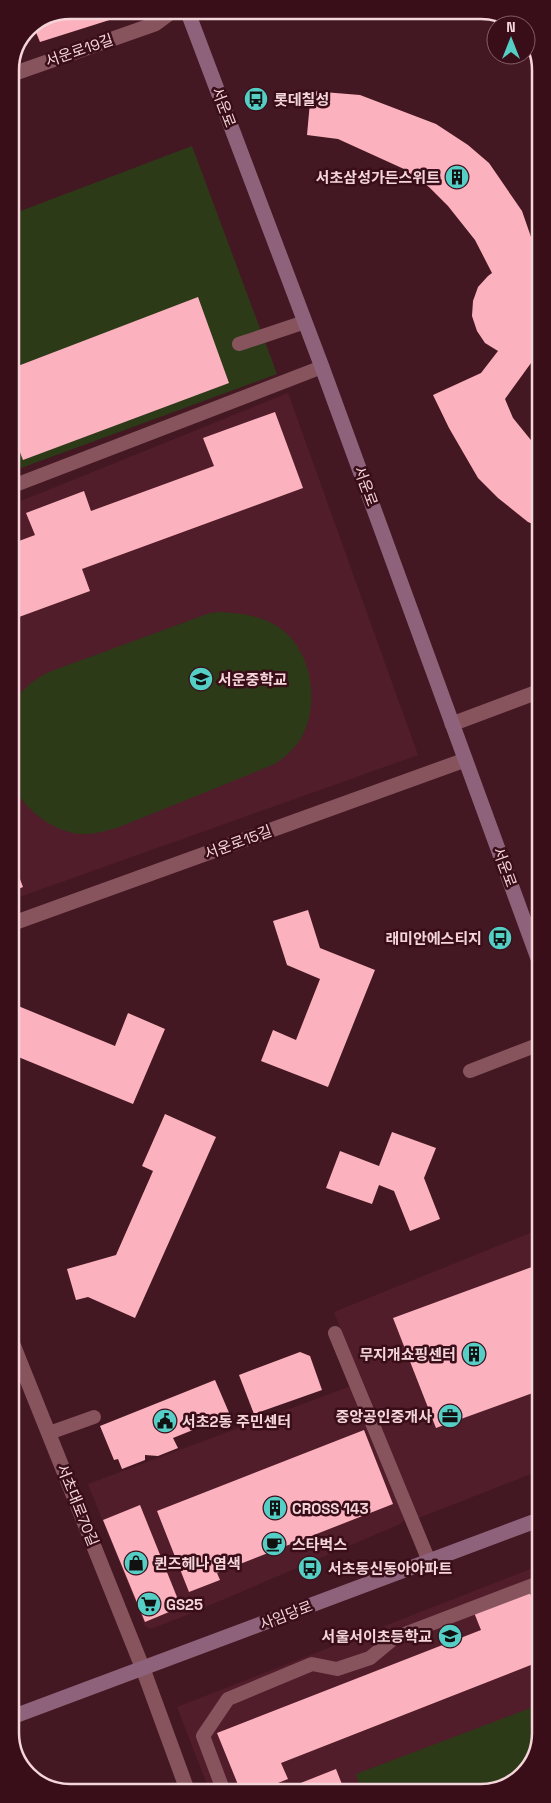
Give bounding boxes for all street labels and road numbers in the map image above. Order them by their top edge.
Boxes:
street label: 서운로19길 [43,30,115,70]
street label: 서운로 [208,84,240,130]
street label: 서운로 [350,463,382,509]
street label: 서운로15길 [202,821,274,863]
street label: 서운로 [489,844,521,890]
street label: 서초대로70길 [53,1461,103,1549]
street label: 사임당로 [257,1596,315,1634]

